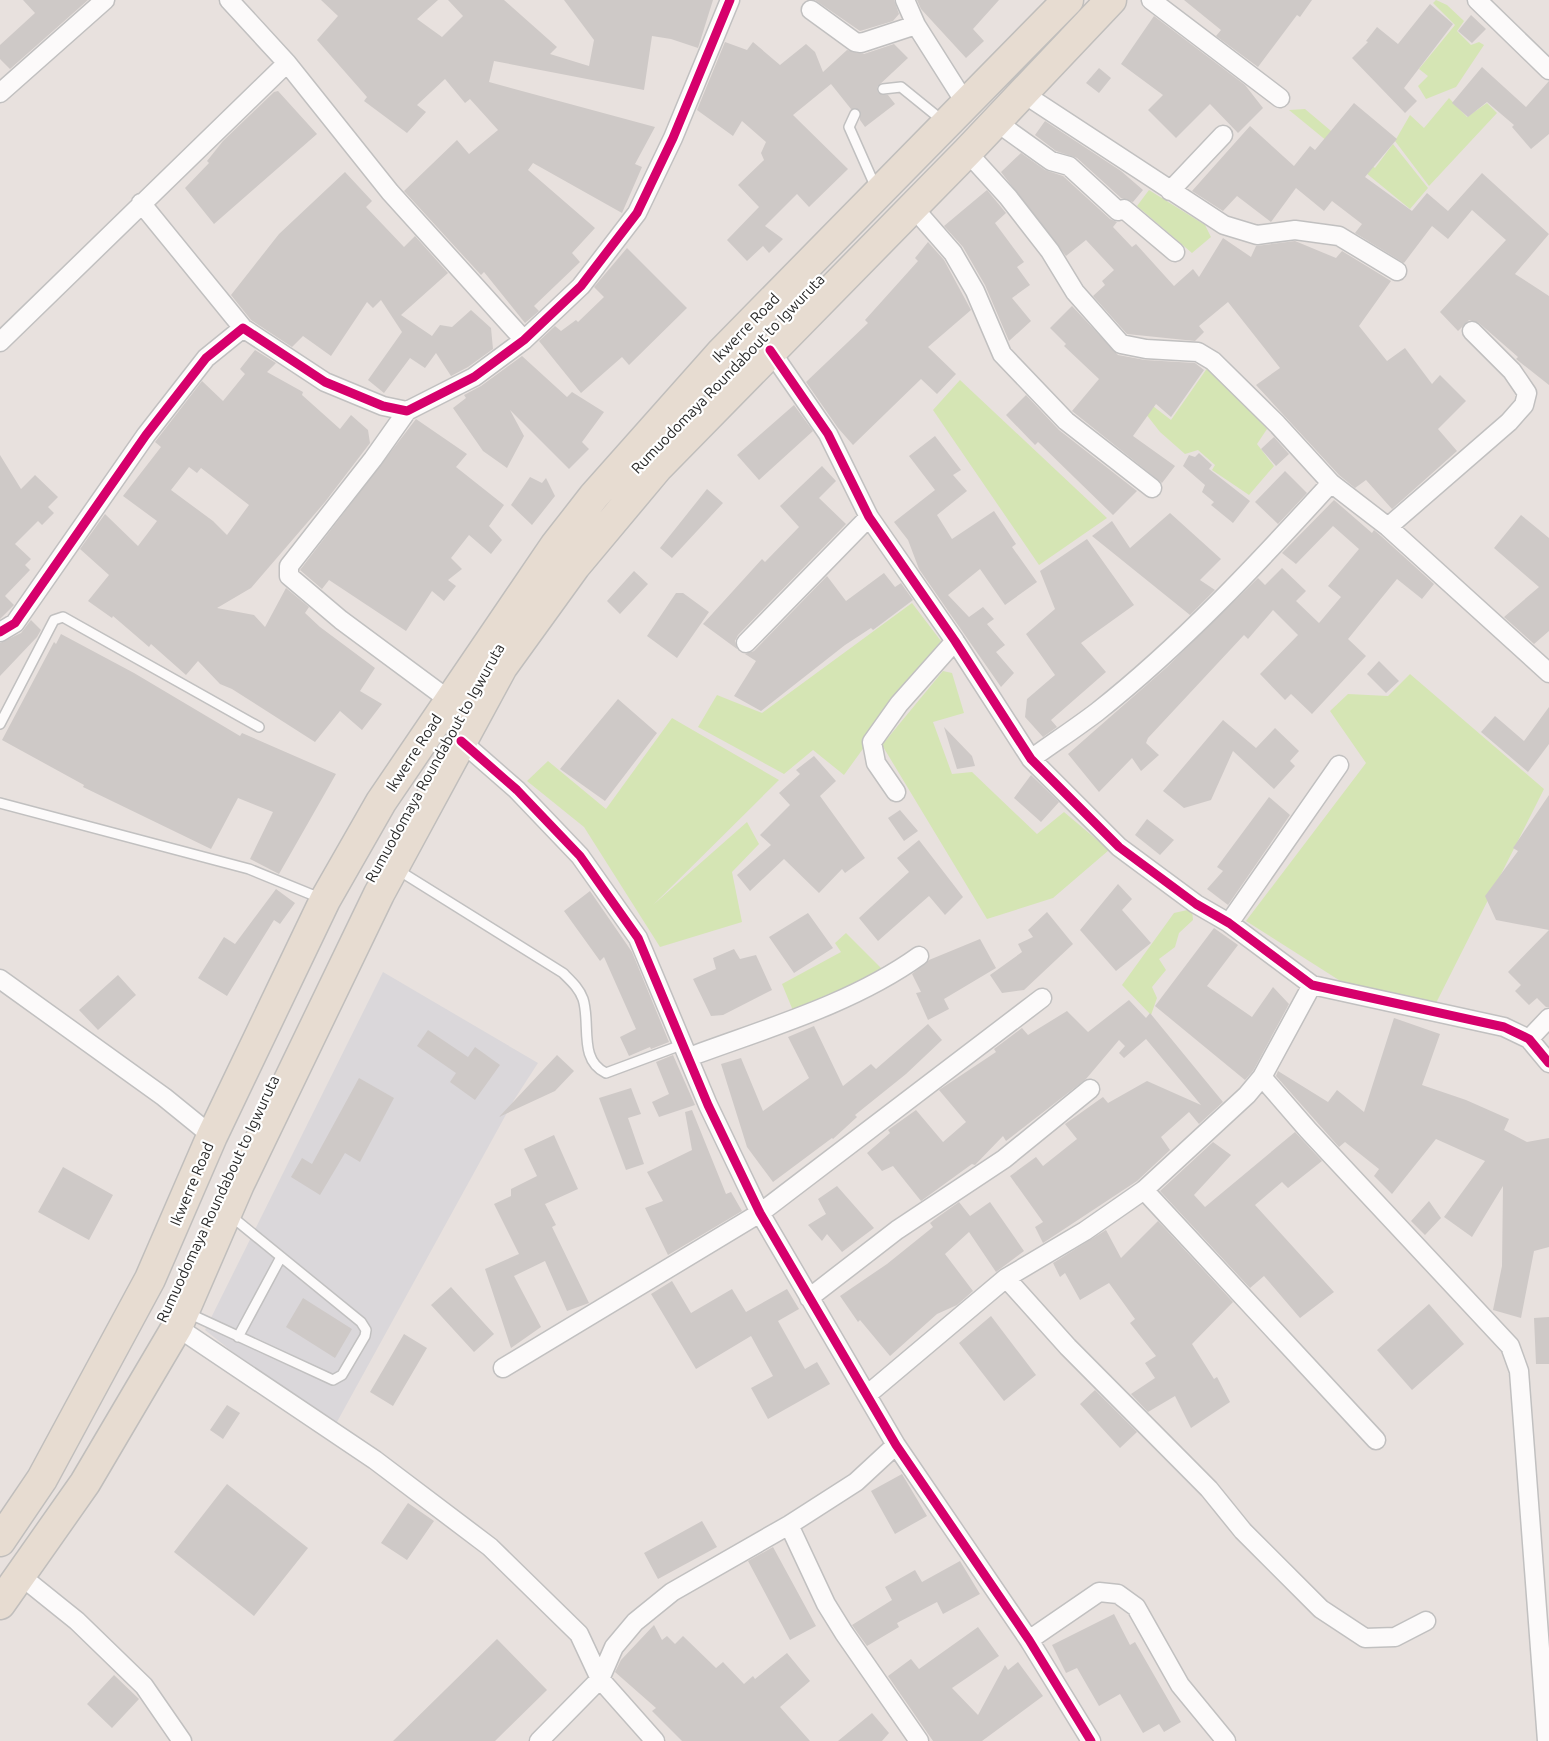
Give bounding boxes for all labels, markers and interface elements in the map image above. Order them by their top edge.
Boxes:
street label: Rumuodomaya Roundabout to Igwuruta [628,270,828,477]
street label: Ikwerre Road [709,290,783,366]
street label: Rumuodomaya Roundabout to Igwuruta [362,640,508,885]
street label: Ikwerre Road [382,711,445,795]
street label: Rumuodomaya Roundabout to Igwuruta [153,1073,282,1325]
street label: Ikwerre Road [166,1140,217,1228]

